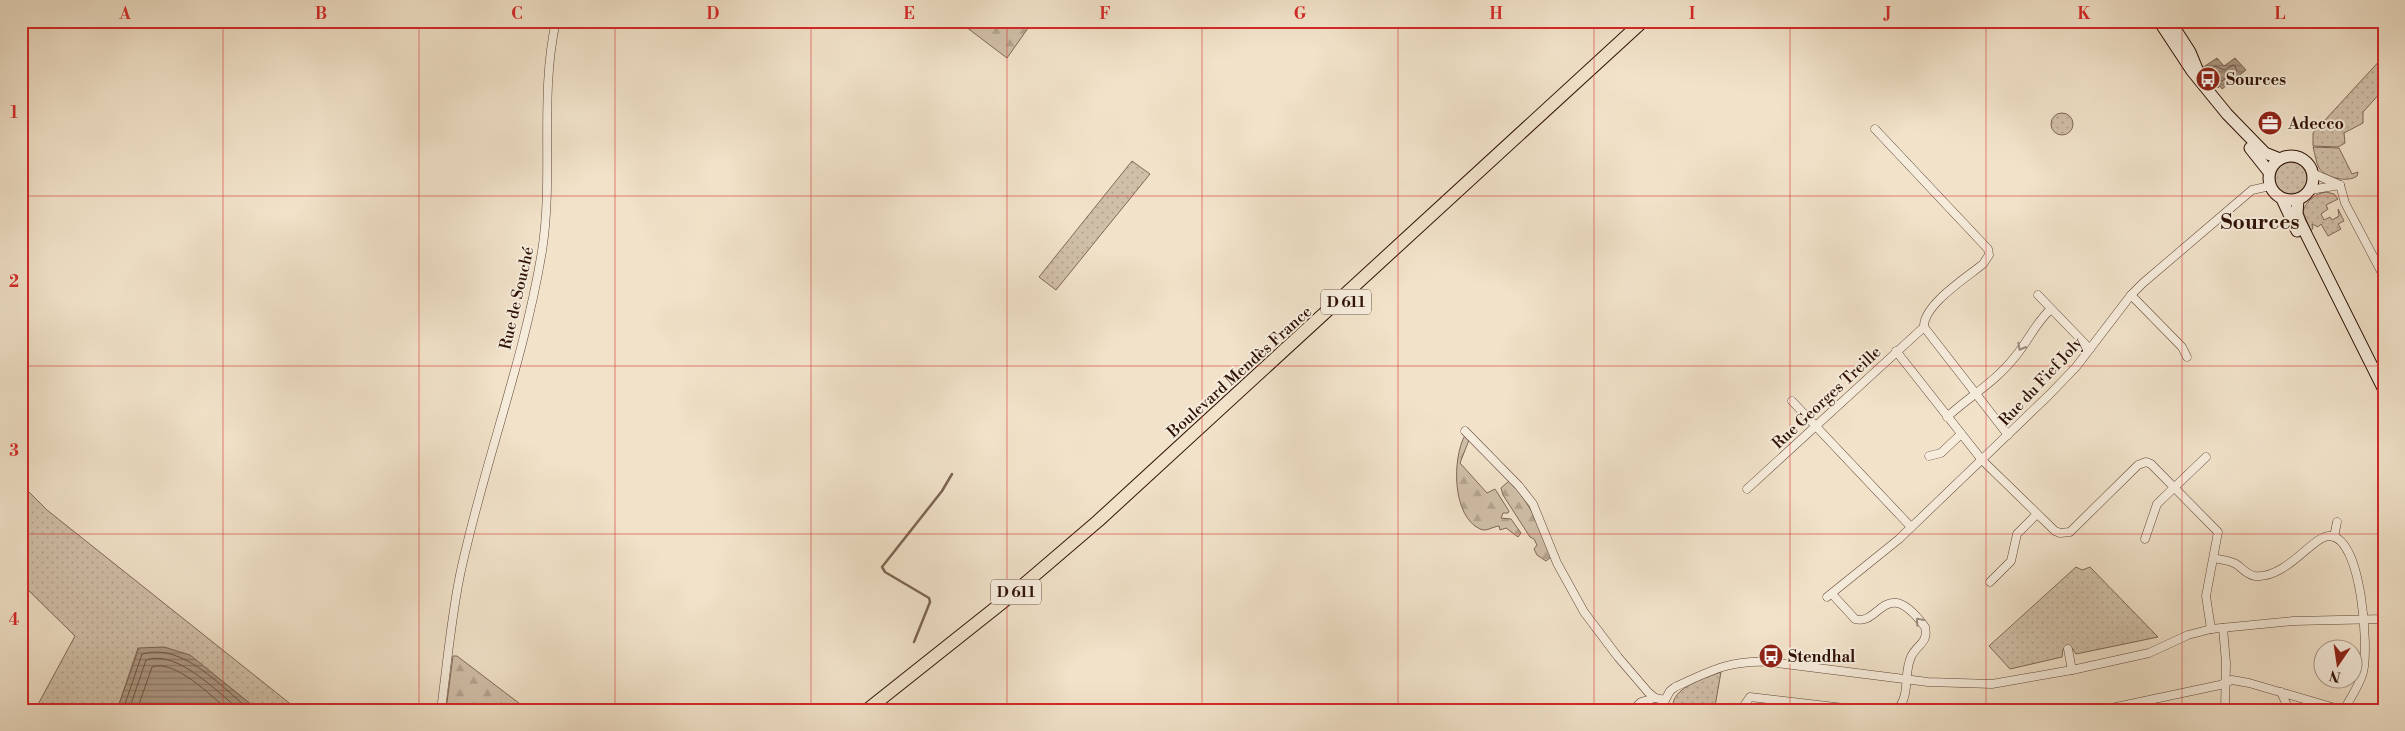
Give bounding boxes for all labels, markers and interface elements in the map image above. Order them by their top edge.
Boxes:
text: A [118,4,131,24]
text: B [315,4,327,24]
text: C [511,4,523,24]
text: D [707,4,720,24]
text: E [903,4,915,24]
text: F [1099,4,1111,24]
text: G [1294,4,1307,24]
text: H [1489,4,1503,24]
text: I [1689,4,1695,24]
text: J [1883,4,1891,24]
text: K [2078,4,2092,24]
text: L [2275,4,2286,24]
bus stop icon: Sources [2195,66,2221,92]
place label: Sources [2226,70,2286,90]
text: 1 [10,103,18,123]
office icon: Adecco [2257,110,2283,136]
place label: Adecco [2287,114,2344,134]
district label: Sources [2221,210,2299,236]
street label: Rue de Souché [495,245,539,352]
text: 2 [9,272,19,292]
road number: D 611 [1321,290,1371,314]
street label: Boulevard Mendès France [1163,302,1316,443]
street label: Rue du Fief Joly [1994,333,2087,430]
one-way arrow [2018,341,2028,350]
street label: Rue Georges Treille [1768,342,1885,453]
text: 3 [9,441,19,461]
road number: D 611 [991,580,1041,604]
text: 4 [9,610,20,630]
one-way arrow [1916,618,1925,627]
north arrow [2312,638,2362,688]
bus stop icon: Stendhal [1758,643,1784,669]
place label: Stendhal [1788,647,1856,667]
text: N [2328,666,2343,686]

